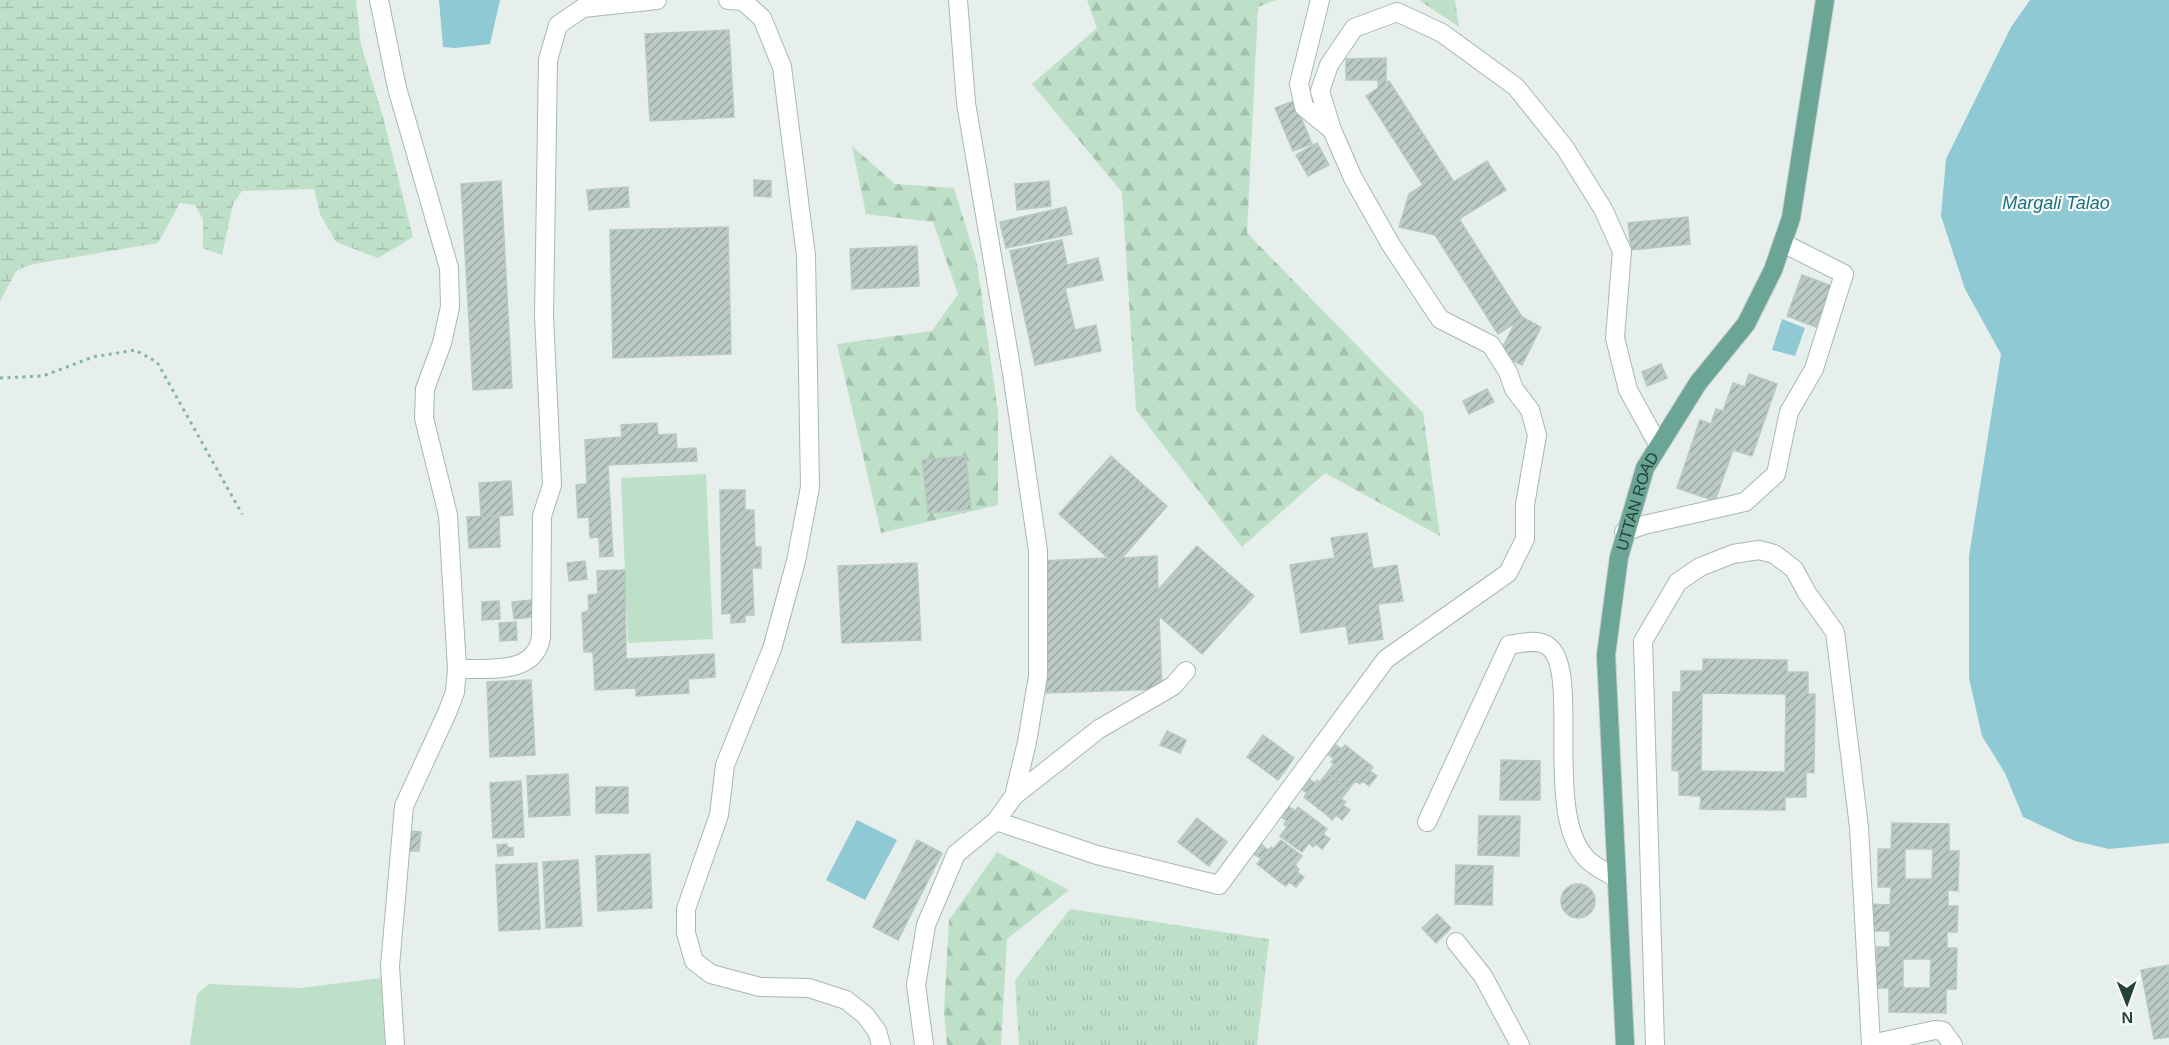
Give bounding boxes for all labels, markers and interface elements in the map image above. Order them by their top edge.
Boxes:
water label: Margali Talao [2002,193,2110,213]
street label: UTTAN ROAD [1613,449,1662,553]
north arrow [2097,973,2157,1033]
text: N [2121,1009,2133,1026]

